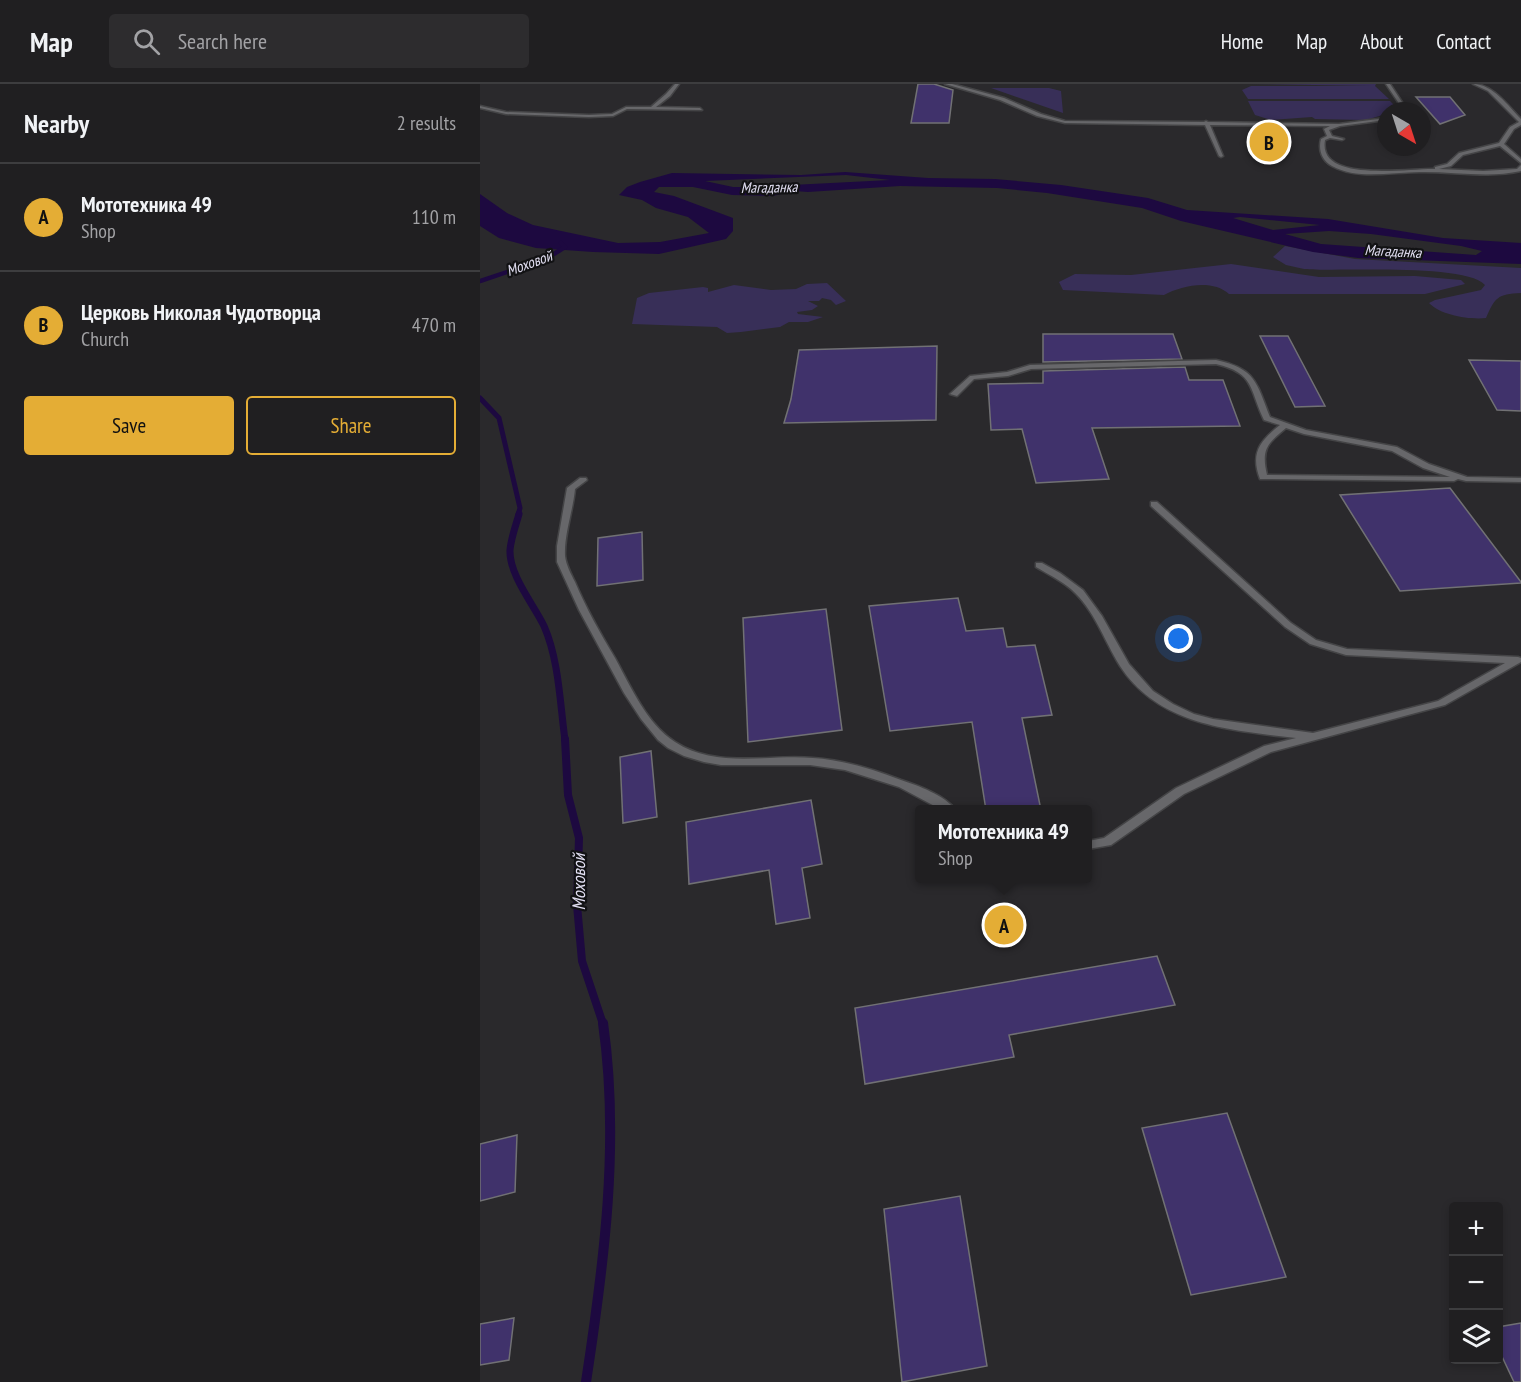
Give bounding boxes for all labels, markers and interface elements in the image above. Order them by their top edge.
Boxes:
search box [109,14,529,68]
text: Map [30,23,73,60]
icon: search [130,25,163,58]
text: Search here [178,27,267,55]
text: Home [1221,28,1263,55]
text: Map [1296,28,1327,55]
text: About [1360,28,1403,55]
text: Contact [1436,28,1491,55]
north arrow [1377,102,1431,156]
text: Nearby [24,107,89,140]
text: 2 results [397,110,456,136]
pin: B [1250,120,1288,164]
water label: Магаданка [740,177,799,197]
text: Мототехника 49 [81,190,212,218]
text: A [38,204,49,230]
text: 110 m [412,204,456,230]
text: Shop [81,218,116,244]
water label: Магаданка [1364,240,1423,262]
water label: Моховой [504,245,556,280]
text: Церковь Николая Чудотворца [81,298,321,326]
text: B [39,312,48,338]
text: 470 m [412,312,456,338]
text: Church [81,326,129,352]
button: Save [24,396,234,455]
button: Share [246,396,456,455]
your location [1164,624,1193,653]
popup [915,805,1092,883]
text: Мототехника 49 [938,817,1069,845]
text: Shop [938,845,973,871]
water label: Моховой [567,852,590,910]
pin: A [984,902,1024,948]
map controls [1449,1202,1503,1364]
button: + [1449,1202,1503,1256]
button: − [1449,1256,1503,1310]
button: layers [1449,1310,1503,1364]

